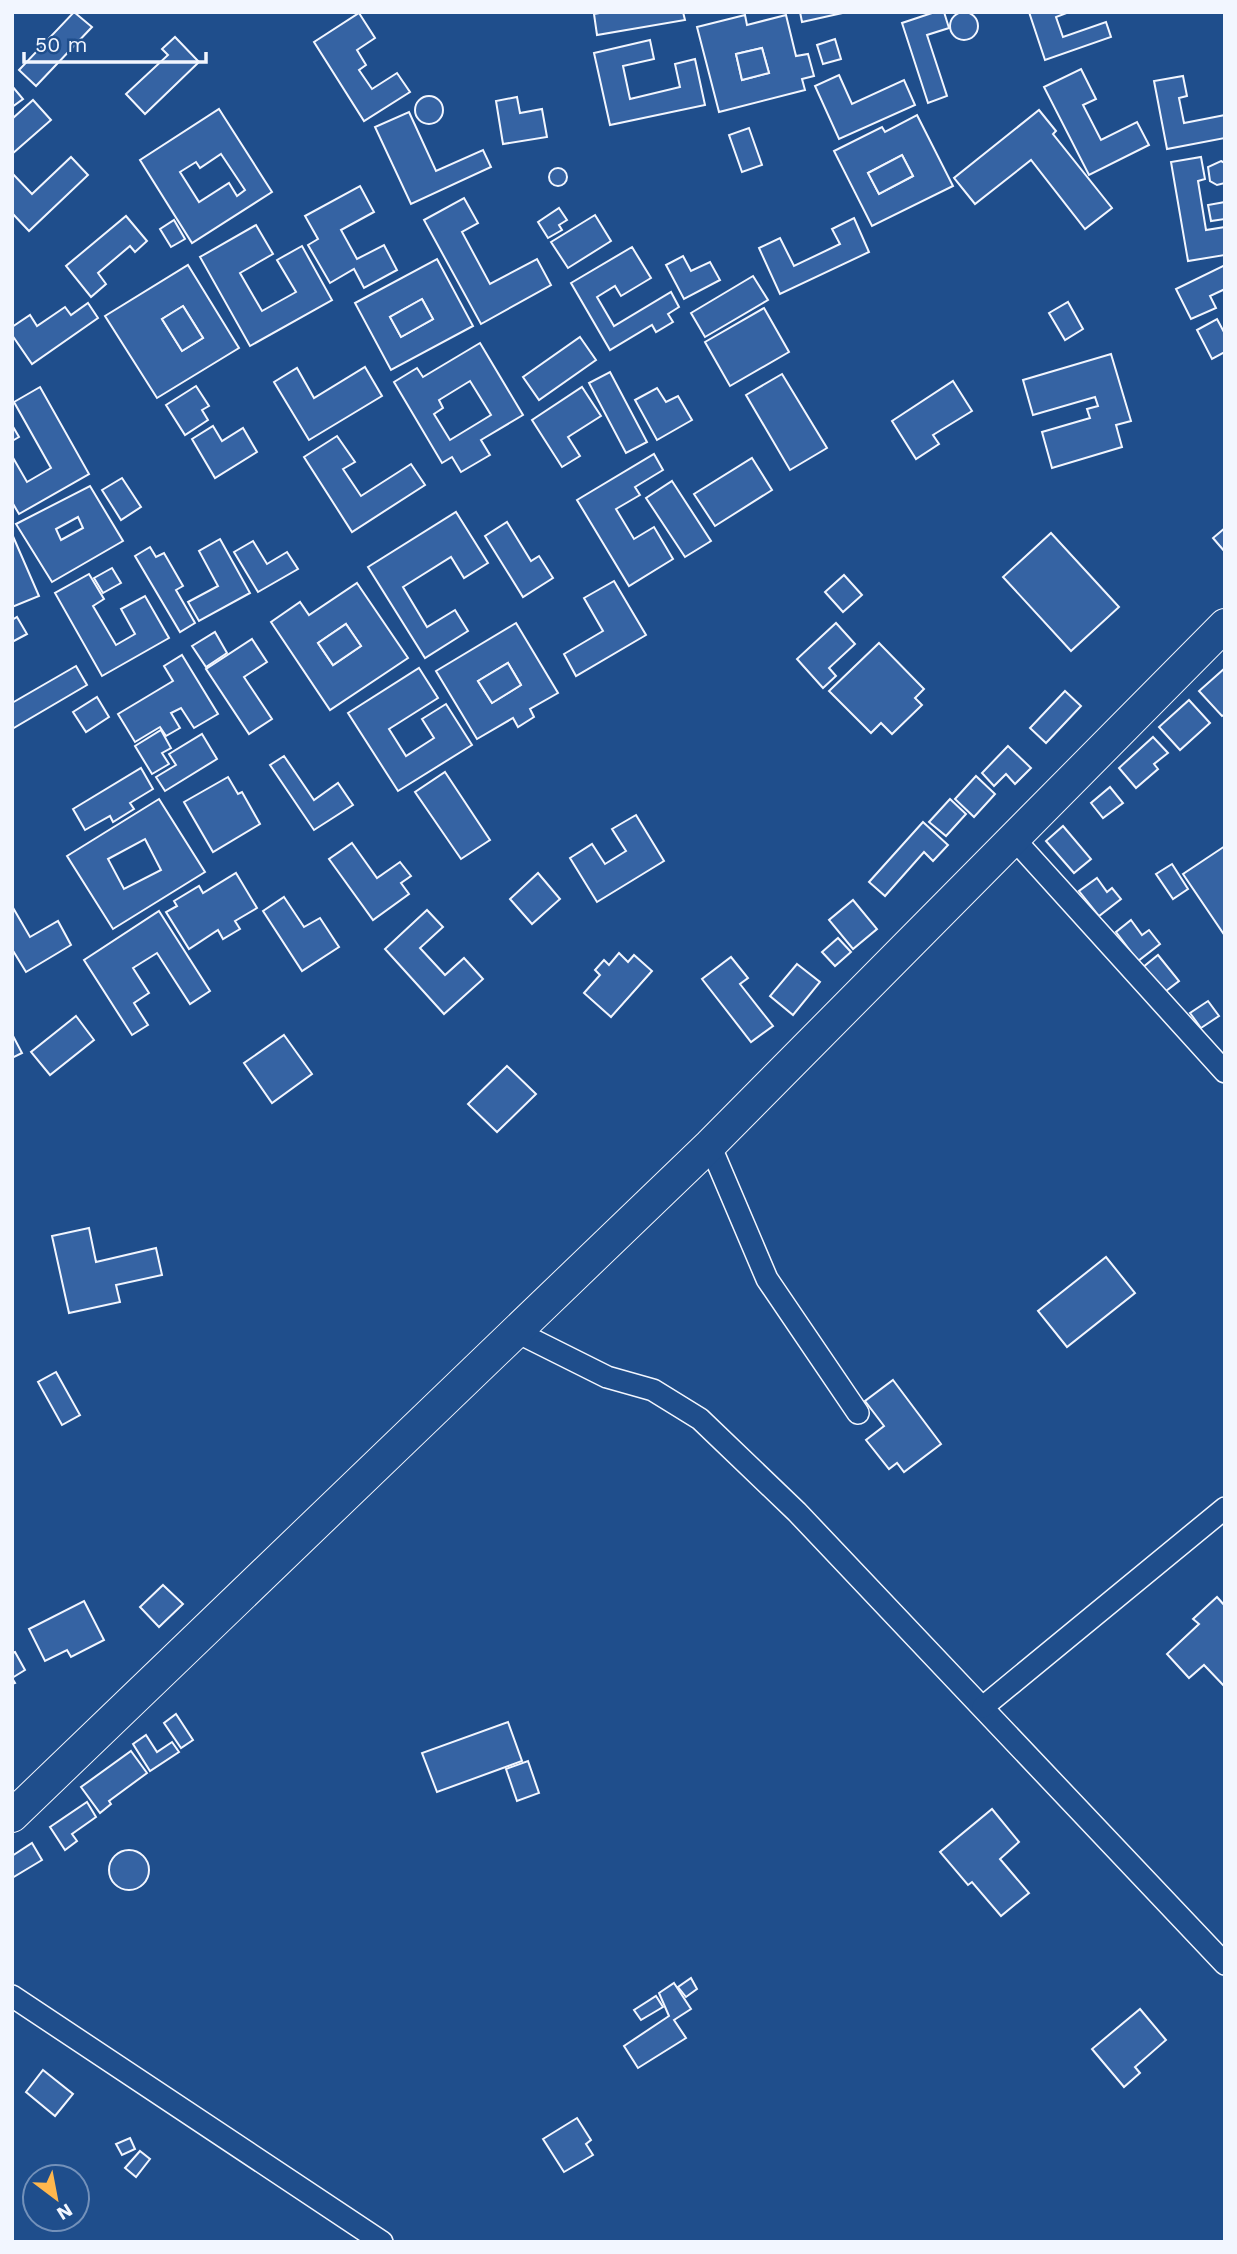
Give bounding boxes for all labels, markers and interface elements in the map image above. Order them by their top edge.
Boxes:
scale bar [24,21,206,65]
text: 50 m [35,32,87,57]
north arrow [21,2163,91,2233]
text: N [53,2199,77,2225]

